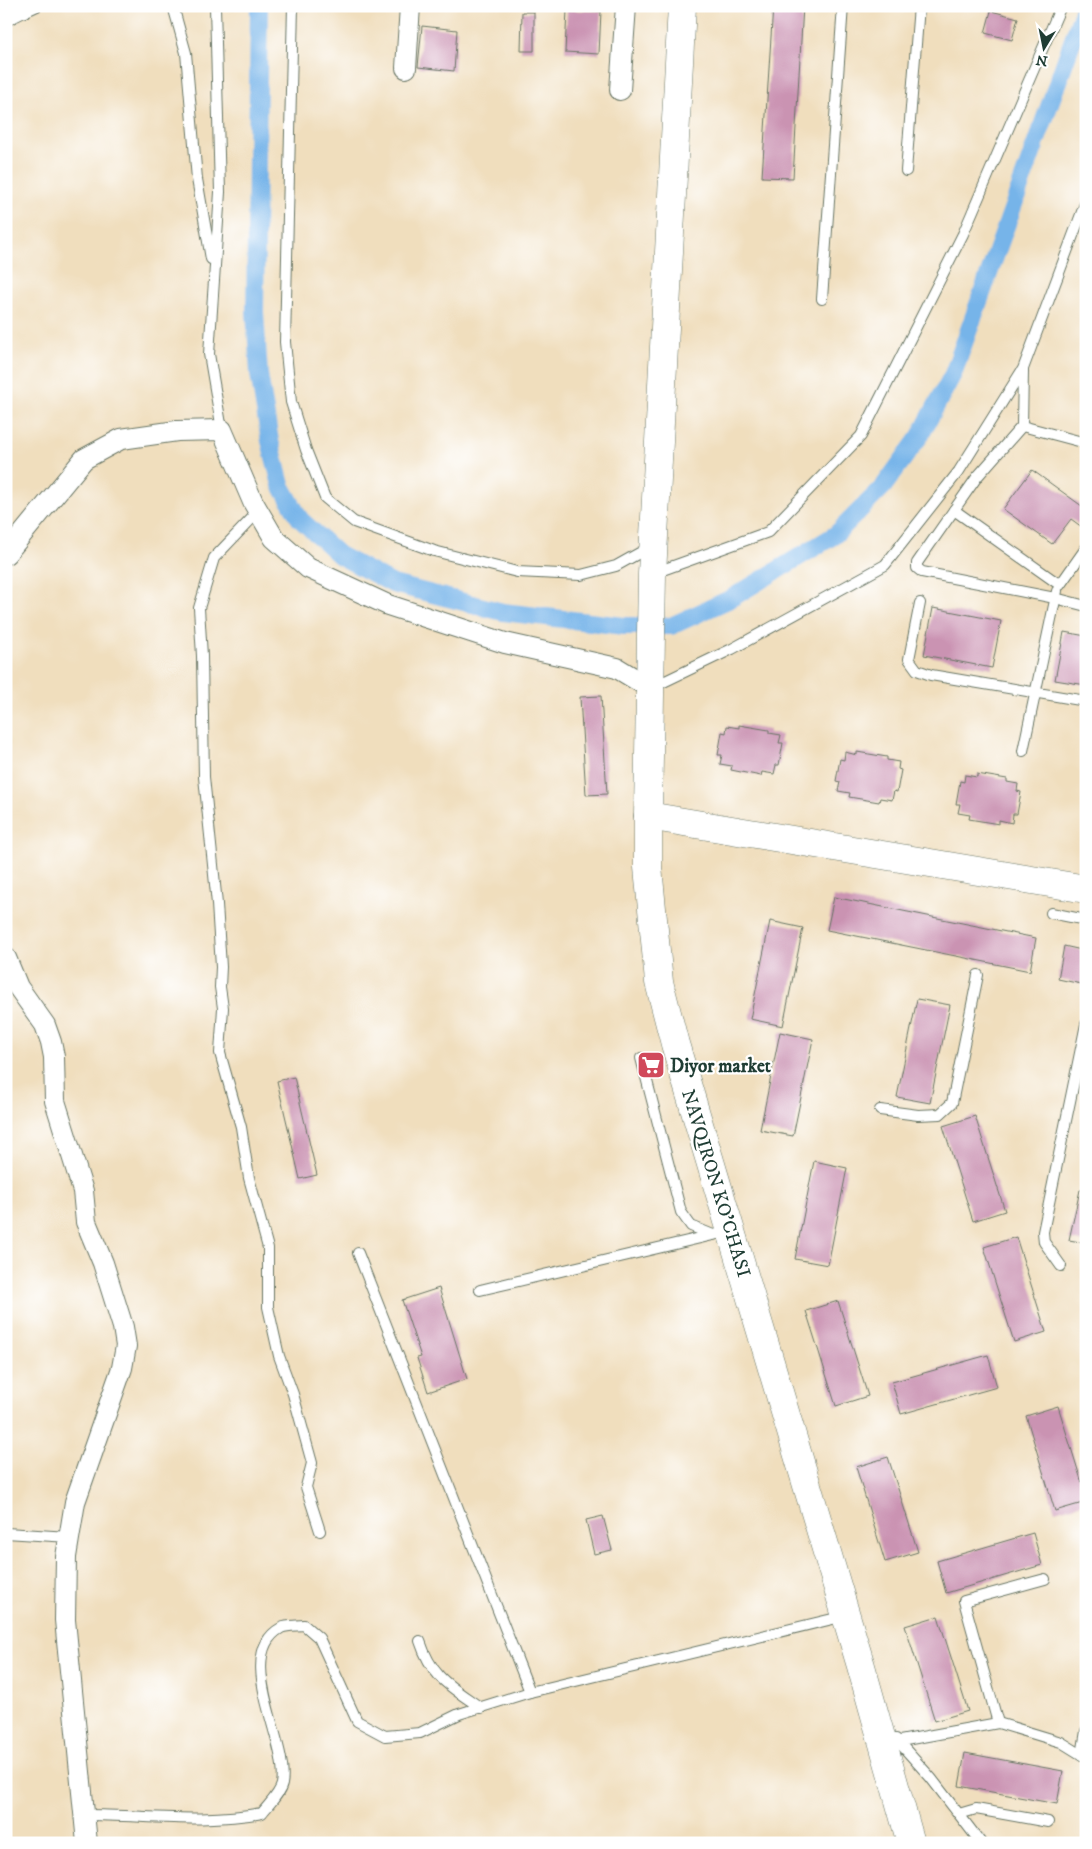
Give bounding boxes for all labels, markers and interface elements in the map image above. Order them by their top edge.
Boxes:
north arrow [1020,22,1070,72]
text: N [1034,50,1049,70]
supermarket icon: Diyor market [636,1050,666,1080]
place label: Diyor market [670,1055,772,1078]
street label: NAVQIRON KO'CHASI [676,1087,755,1280]

